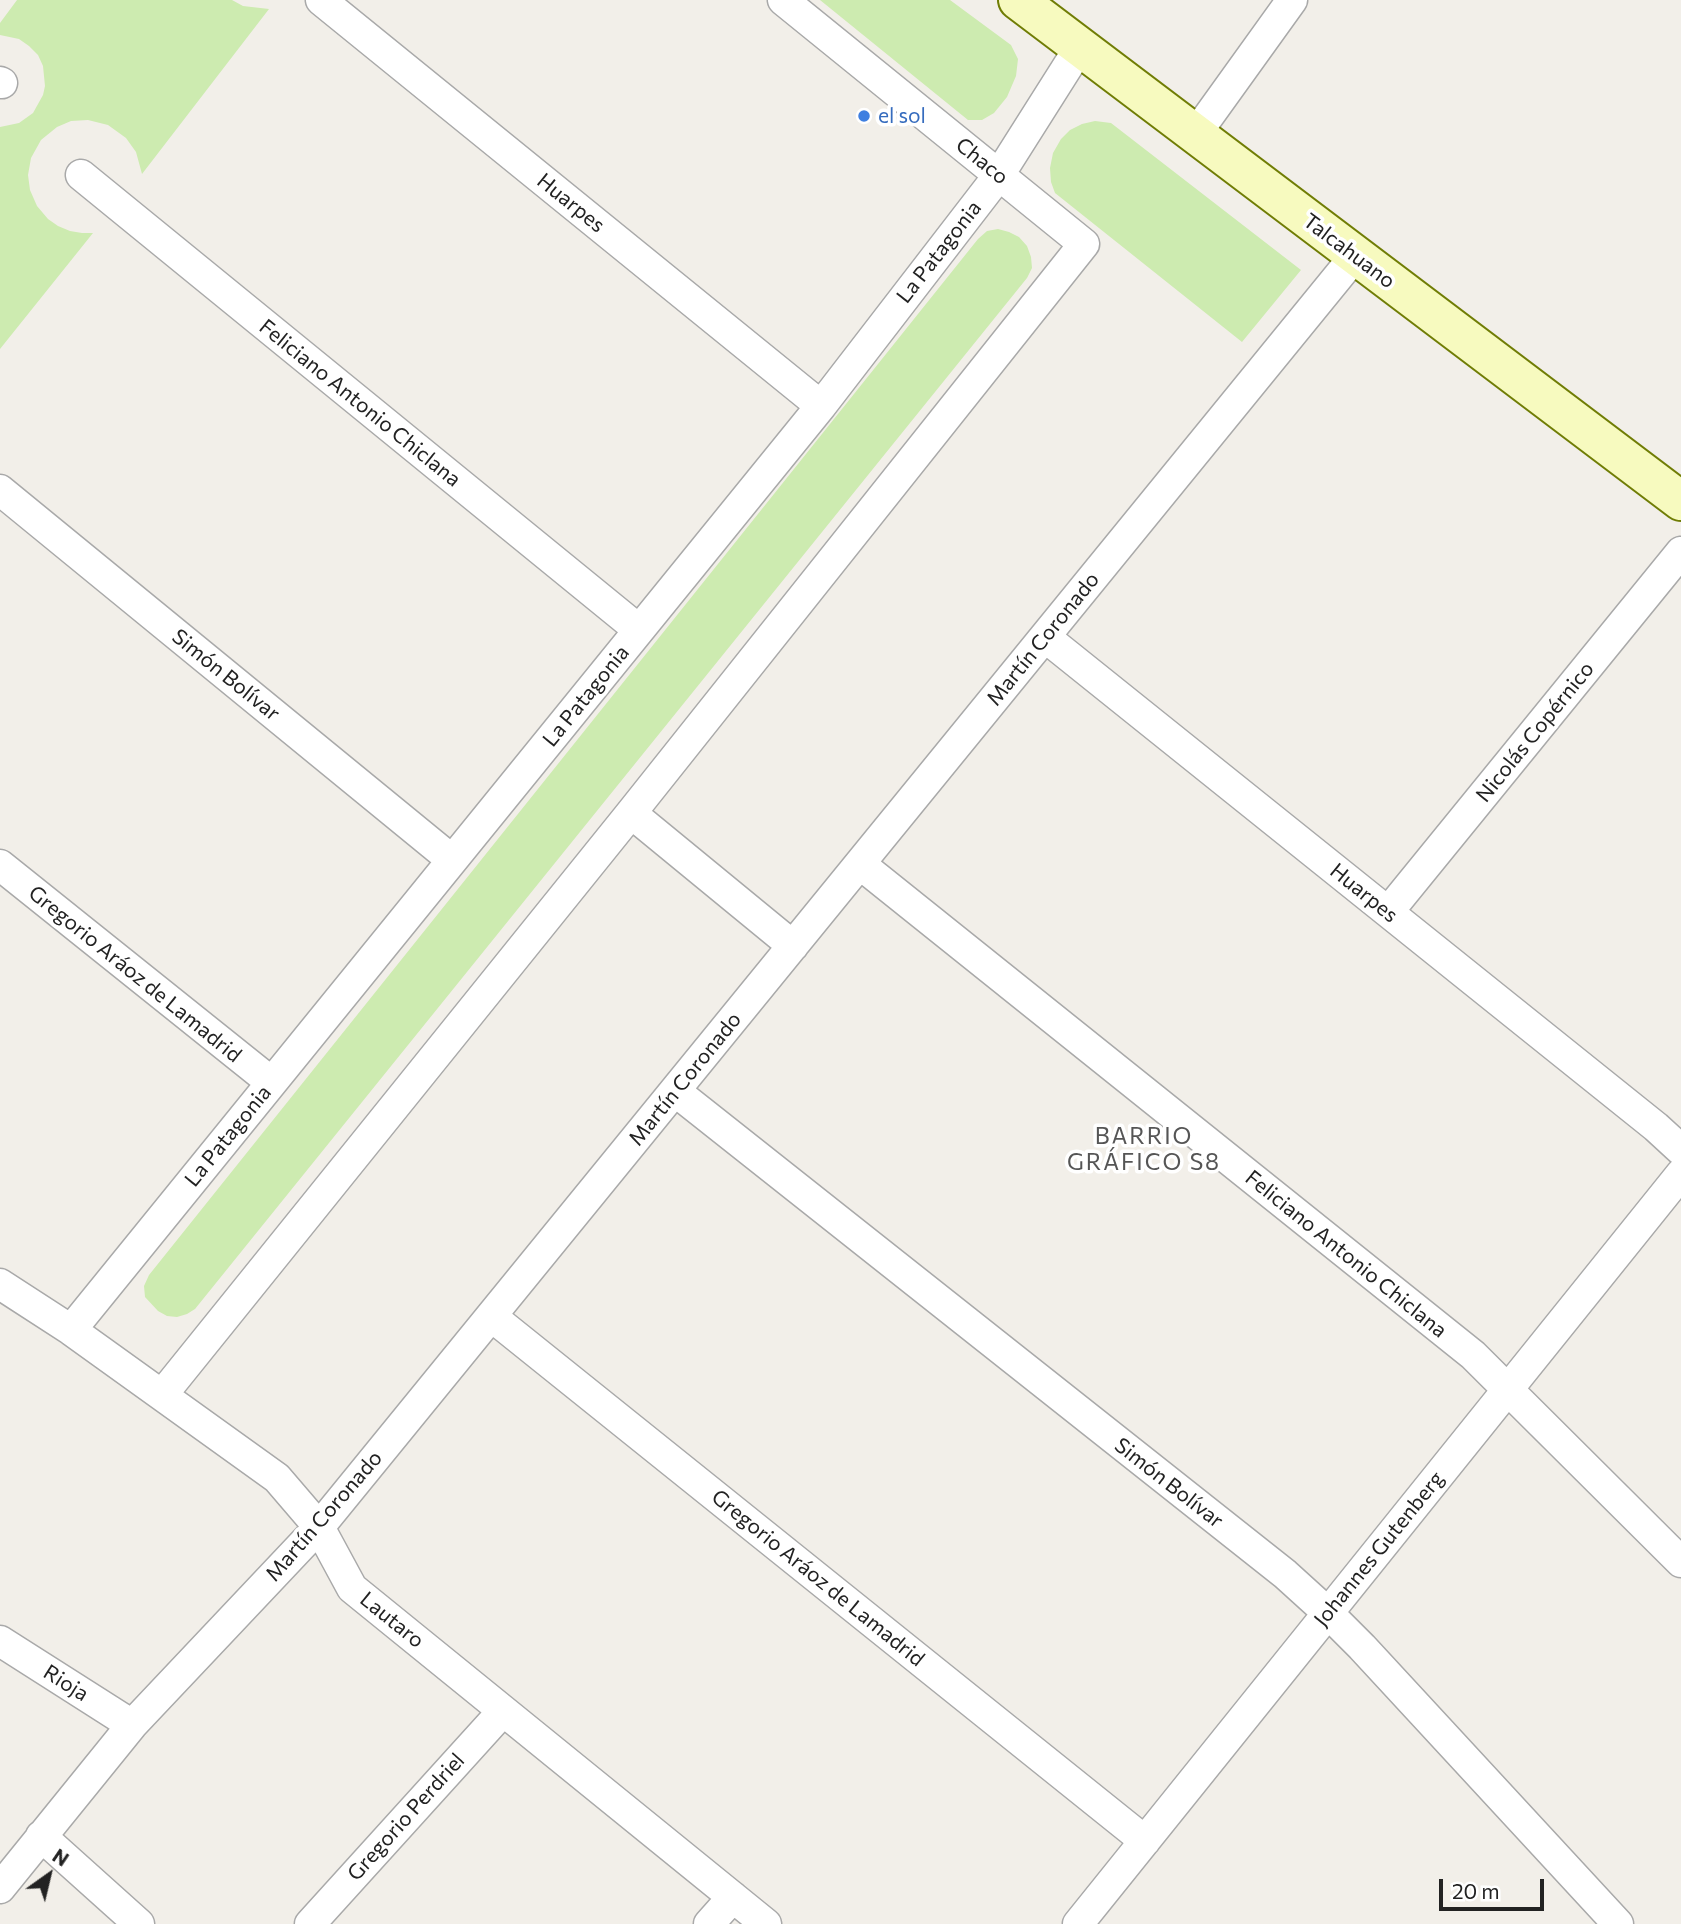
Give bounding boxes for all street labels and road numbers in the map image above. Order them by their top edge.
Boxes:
street label: Chaco [951,132,1013,190]
street label: Huarpes [532,168,610,238]
street label: La Patagonia [891,196,987,308]
street label: Talcahuano [1298,208,1400,294]
street label: Feliciano Antonio Chiclana [254,314,466,492]
street label: Martín Coronado [981,567,1105,711]
street label: Simón Bolívar [167,624,285,726]
street label: La Patagonia [538,640,634,752]
street label: Nicolás Copérnico [1471,657,1599,807]
street label: Huarpes [1325,858,1403,928]
street label: Gregorio Aráoz de Lamadrid [23,880,247,1068]
street label: Martín Coronado [623,1007,747,1151]
street label: La Patagonia [180,1080,276,1192]
street label: Feliciano Antonio Chiclana [1240,1165,1452,1343]
street label: Simón Bolívar [1109,1433,1229,1533]
street label: Martín Coronado [261,1446,387,1586]
street label: Johannes Gutenberg [1309,1466,1449,1632]
street label: Gregorio Aráoz de Lamadrid [706,1484,930,1672]
street label: Lautaro [355,1587,429,1653]
street label: Rioja [39,1660,93,1706]
street label: Gregorio Perdriel [342,1748,470,1886]

